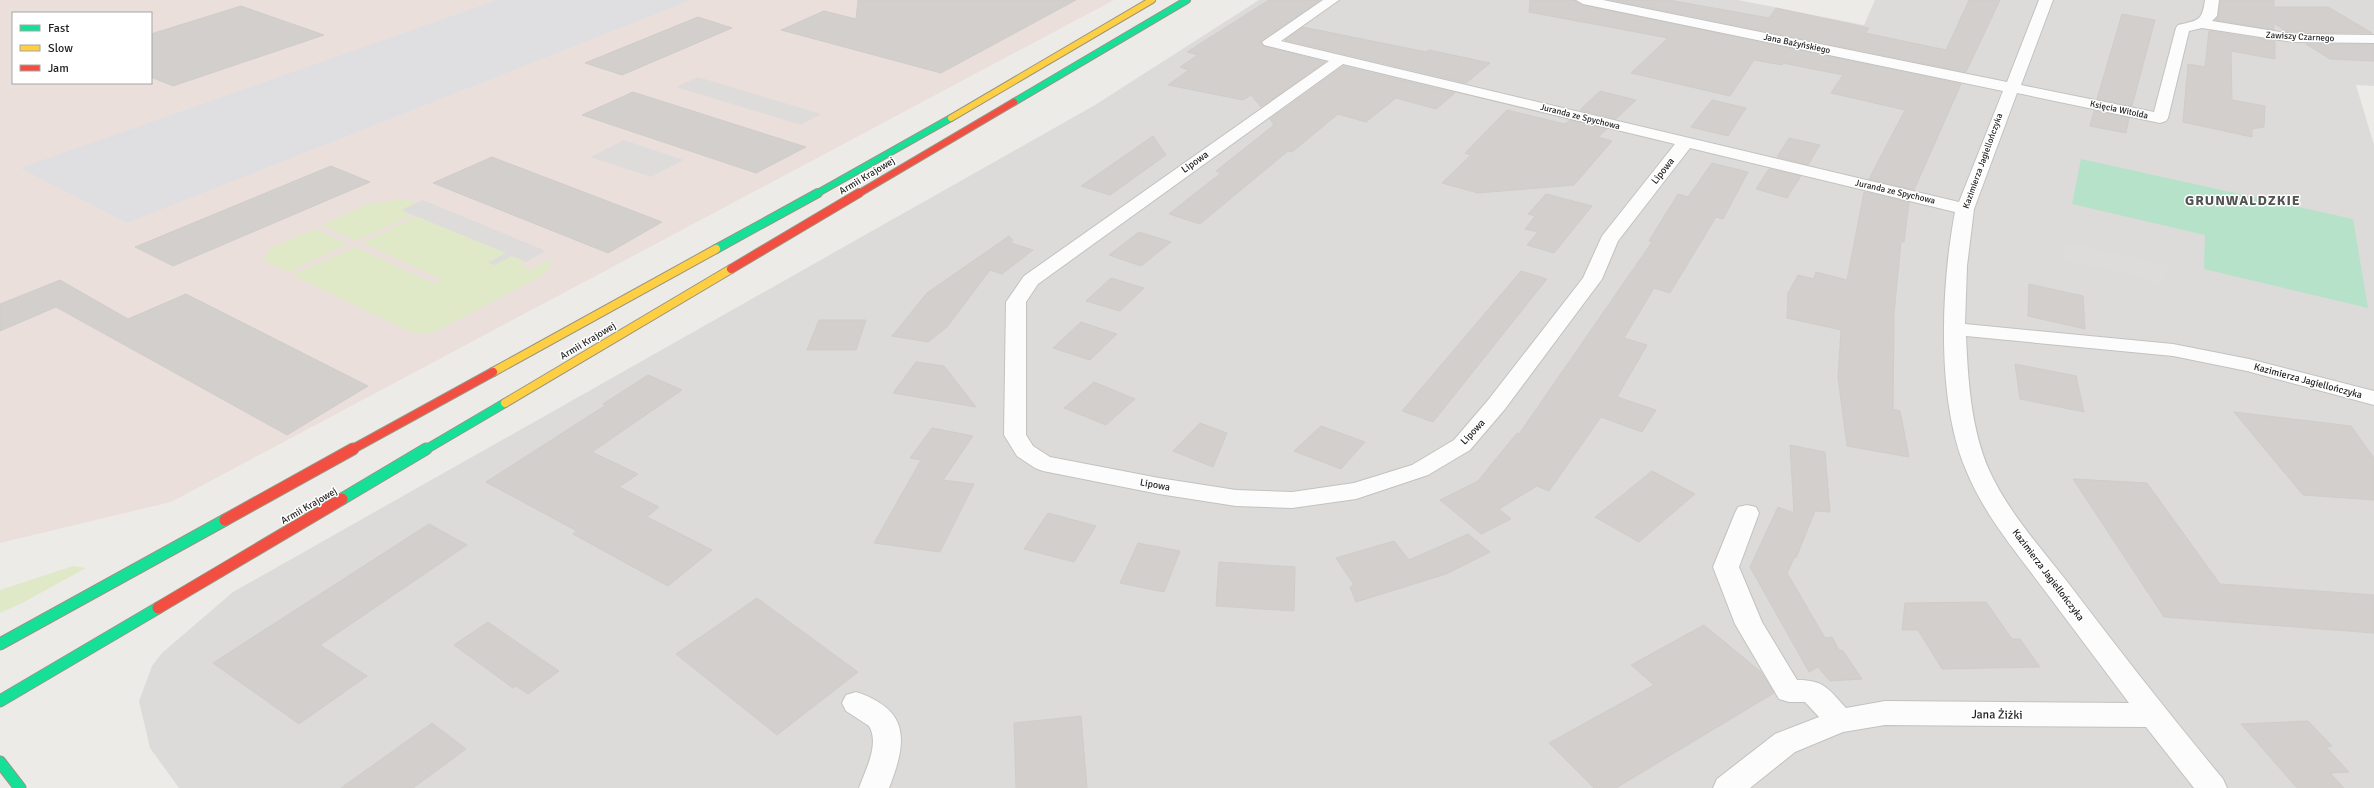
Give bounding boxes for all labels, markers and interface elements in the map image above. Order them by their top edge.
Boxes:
legend [12,12,152,84]
text: Fast [48,21,69,36]
street label: Zawiszy Czarnego [2265,30,2335,44]
street label: Jana Bażyńskiego [1763,32,1832,56]
text: Slow [48,41,73,56]
text: Jam [48,61,69,76]
street label: Księcia Witolda [2089,98,2150,122]
street label: Juranda ze Spychowa [1539,102,1622,132]
street label: Kazimierza Jagiellończyka [1961,111,2006,210]
street label: Lipowa [1179,148,1211,176]
street label: Armii Krajowej [837,155,897,197]
street label: Lipowa [1649,155,1677,187]
street label: Juranda ze Spychowa [1854,177,1937,207]
district label: GRUNWALDZKIE [2185,192,2301,209]
street label: Armii Krajowej [558,320,618,362]
street label: Kazimierza Jagiellończyka [2252,361,2364,401]
street label: Lipowa [1458,417,1488,447]
street label: Lipowa [1139,476,1171,494]
street label: Armii Krajowej [279,485,339,527]
street label: Kazimierza Jagiellończyka [2010,527,2086,623]
street label: Jana Żiżki [1971,707,2023,723]

